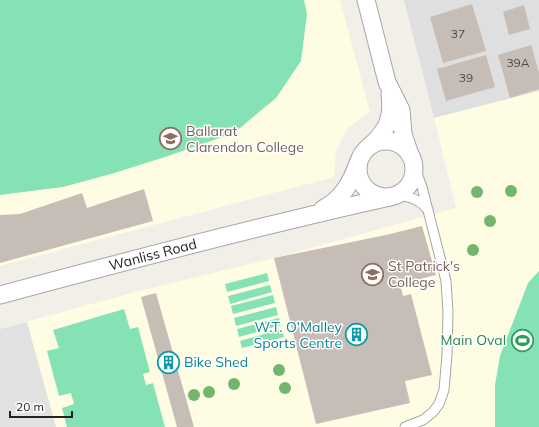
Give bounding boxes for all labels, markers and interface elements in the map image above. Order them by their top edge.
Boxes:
house number: 37 [451,26,465,41]
house number: 39A [506,55,530,70]
house number: 39 [459,70,473,85]
place label: Ballarat Clarendon College [186,122,304,156]
school or university icon: Ballarat Clarendon College [158,126,184,152]
street label: Wanliss Road [107,235,199,275]
place label: St Patrick's College [388,257,460,291]
school or university icon: St Patrick's College [360,261,386,287]
place label: W.T. O'Malley Sports Centre [254,318,343,352]
building icon: W.T. O'Malley Sports Centre [344,322,370,348]
sports icon: Main Oval [509,327,535,353]
place label: Main Oval [441,331,506,349]
building icon: Bike Shed [155,349,181,375]
place label: Bike Shed [184,353,248,371]
scale bar [10,393,72,419]
text: 20 m [16,399,44,414]

